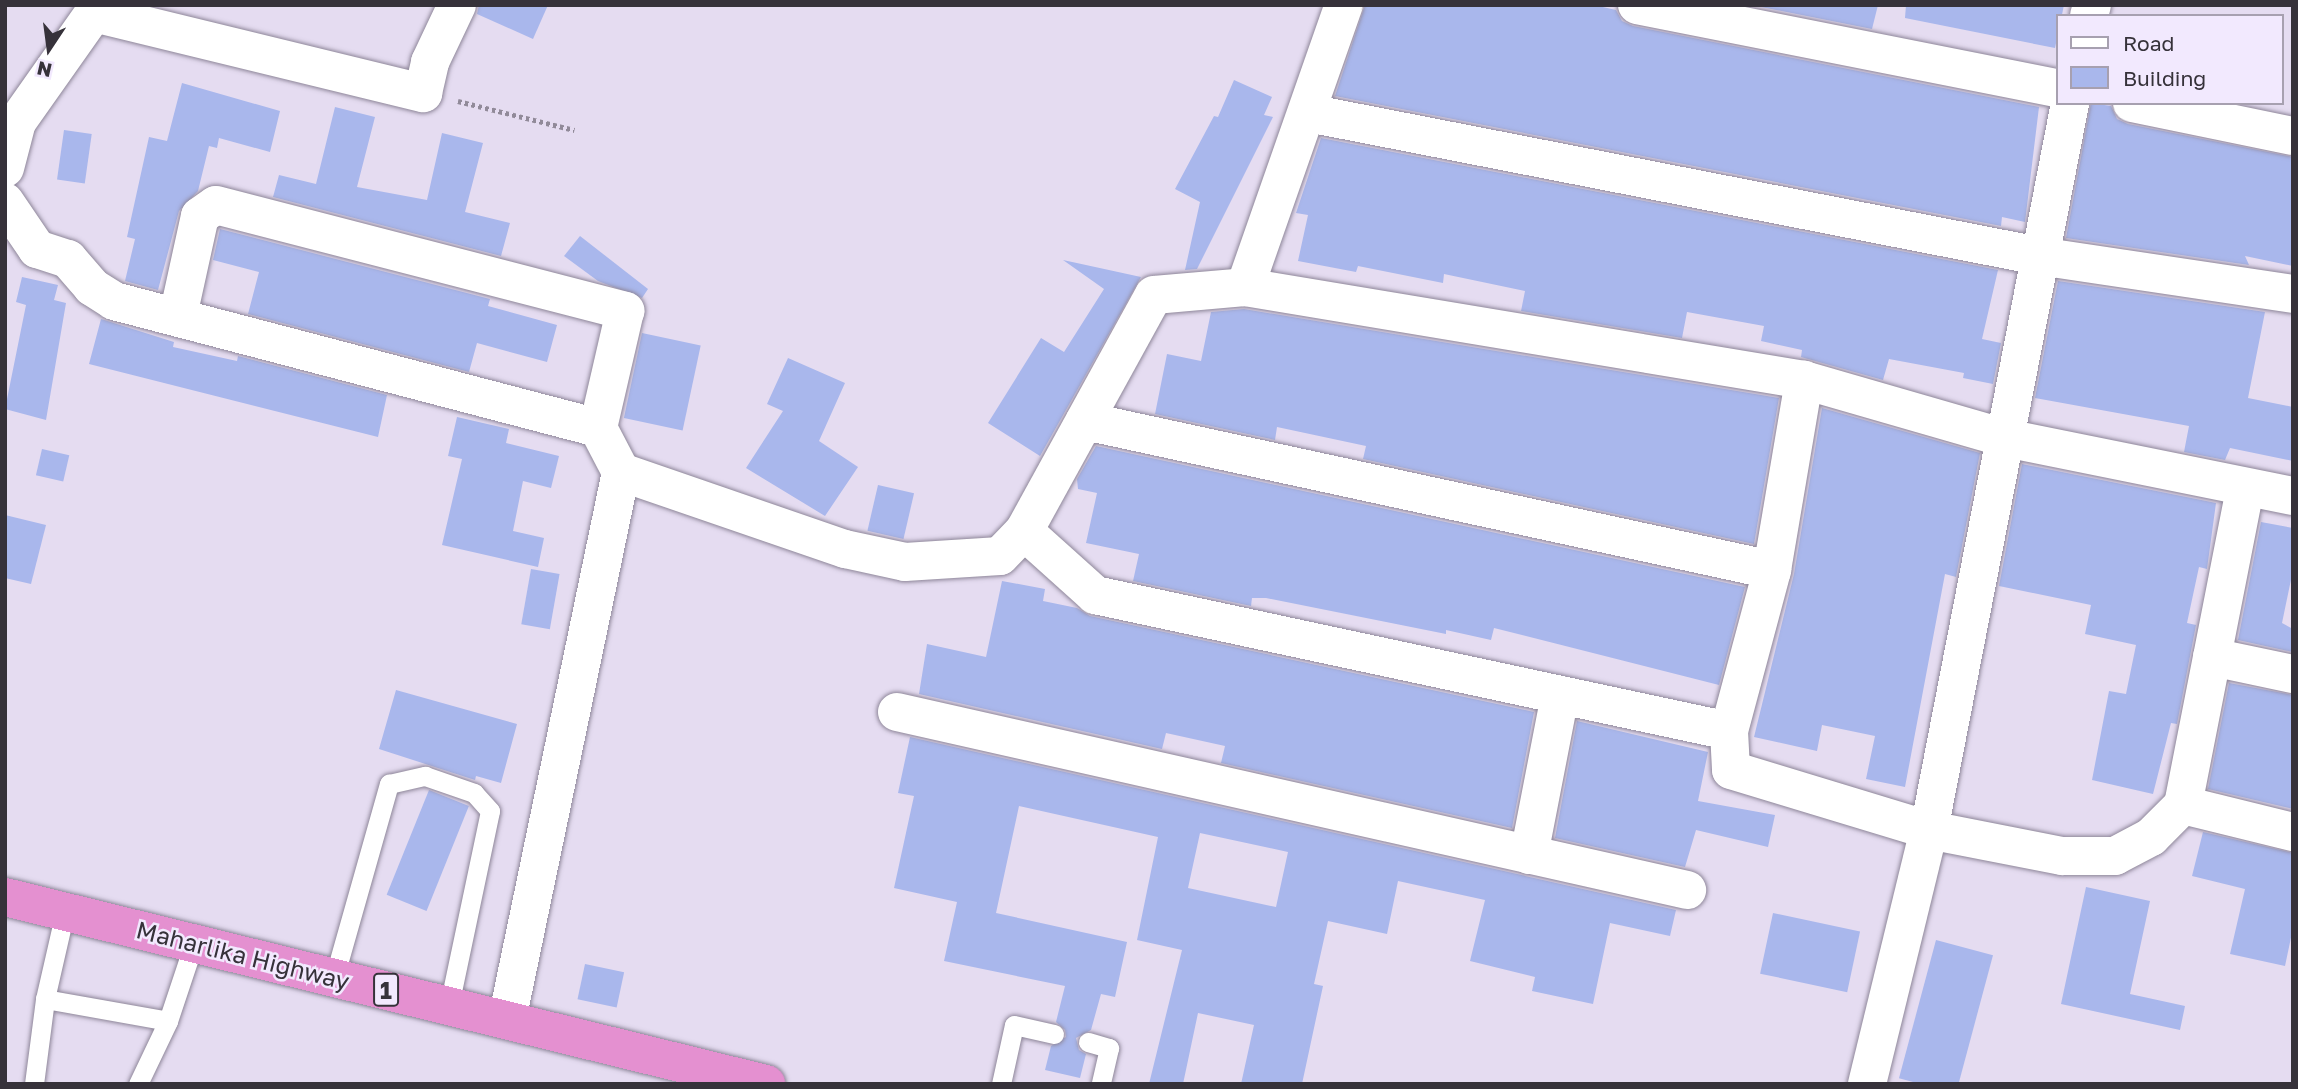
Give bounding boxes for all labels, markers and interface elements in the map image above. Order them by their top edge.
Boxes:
north arrow [14,14,84,84]
legend [2056,14,2284,105]
text: Road [2123,30,2174,56]
text: N [35,57,54,83]
text: Building [2123,65,2206,91]
street label: Maharlika Highway [134,915,352,995]
road number: 1 [372,970,400,1009]

